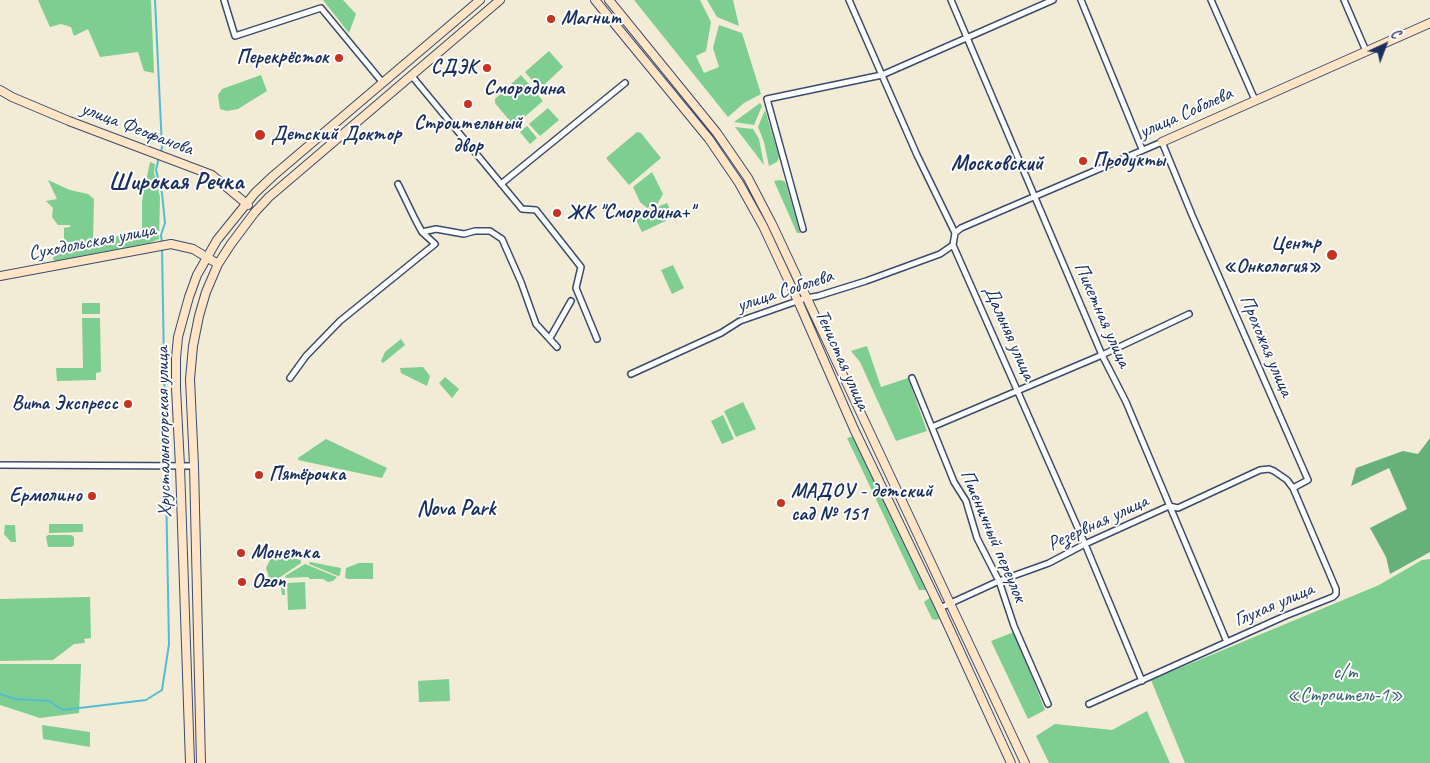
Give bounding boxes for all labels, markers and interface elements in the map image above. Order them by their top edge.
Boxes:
place label: Магнит [561,7,621,31]
marker: Магнит [545,13,557,25]
north arrow [1360,20,1410,70]
text: С [1387,25,1404,42]
place label: Перекрёсток [236,46,329,70]
marker: Перекрёсток [333,52,345,64]
place label: СДЭК [431,56,477,80]
marker: СДЭК [481,62,493,74]
district label: Смородина [484,75,564,101]
street label: улица Соболева [1136,82,1236,144]
street label: улица Феофанова [78,97,196,161]
marker: Строительный двор [462,98,474,110]
place label: Строительный двор [414,112,522,159]
place label: Детский Доктор [271,123,401,147]
marker: Детский Доктор [253,128,267,142]
place label: Продукты [1093,149,1165,173]
district label: Московский [951,151,1043,177]
marker: Продукты [1077,155,1089,167]
district label: Широкая Речка [108,167,244,197]
place label: ЖК "Смородина+" [567,201,694,225]
marker: ЖК "Смородина+" [551,207,563,219]
street label: Суходольская улица [26,218,158,266]
place label: Центр «Онкология» [1223,232,1321,279]
marker: Центр «Онкология» [1325,248,1339,262]
street label: Пикетная улица [1068,259,1136,371]
street label: улица Соболева [734,264,836,318]
street label: Дальняя улица [978,282,1040,384]
street label: Прохожая улица [1234,291,1298,401]
street label: Тенистая улица [809,306,875,414]
street label: Хрустальногорская улица [151,346,177,518]
place label: Вита Экспресс [12,392,118,416]
marker: Вита Экспресс [122,398,134,410]
place label: Пятёрочка [269,463,346,487]
street label: Пшеничный переулок [954,466,1032,606]
marker: Пятёрочка [253,469,265,481]
place label: МАДОУ - детский сад № 151 [791,480,932,527]
place label: Ермолино [9,484,82,508]
street label: Резервная улица [1044,489,1152,557]
marker: Ермолино [86,490,98,502]
district label: Nova Park [417,496,495,522]
marker: МАДОУ - детский сад № 151 [775,497,787,509]
place label: Монетка [251,541,319,565]
marker: Монетка [235,547,247,559]
place label: Ozon [252,570,285,594]
marker: Ozon [236,576,248,588]
street label: Глухая улица [1231,577,1317,633]
park label: с/т «Строитель-1» [1287,661,1403,708]

